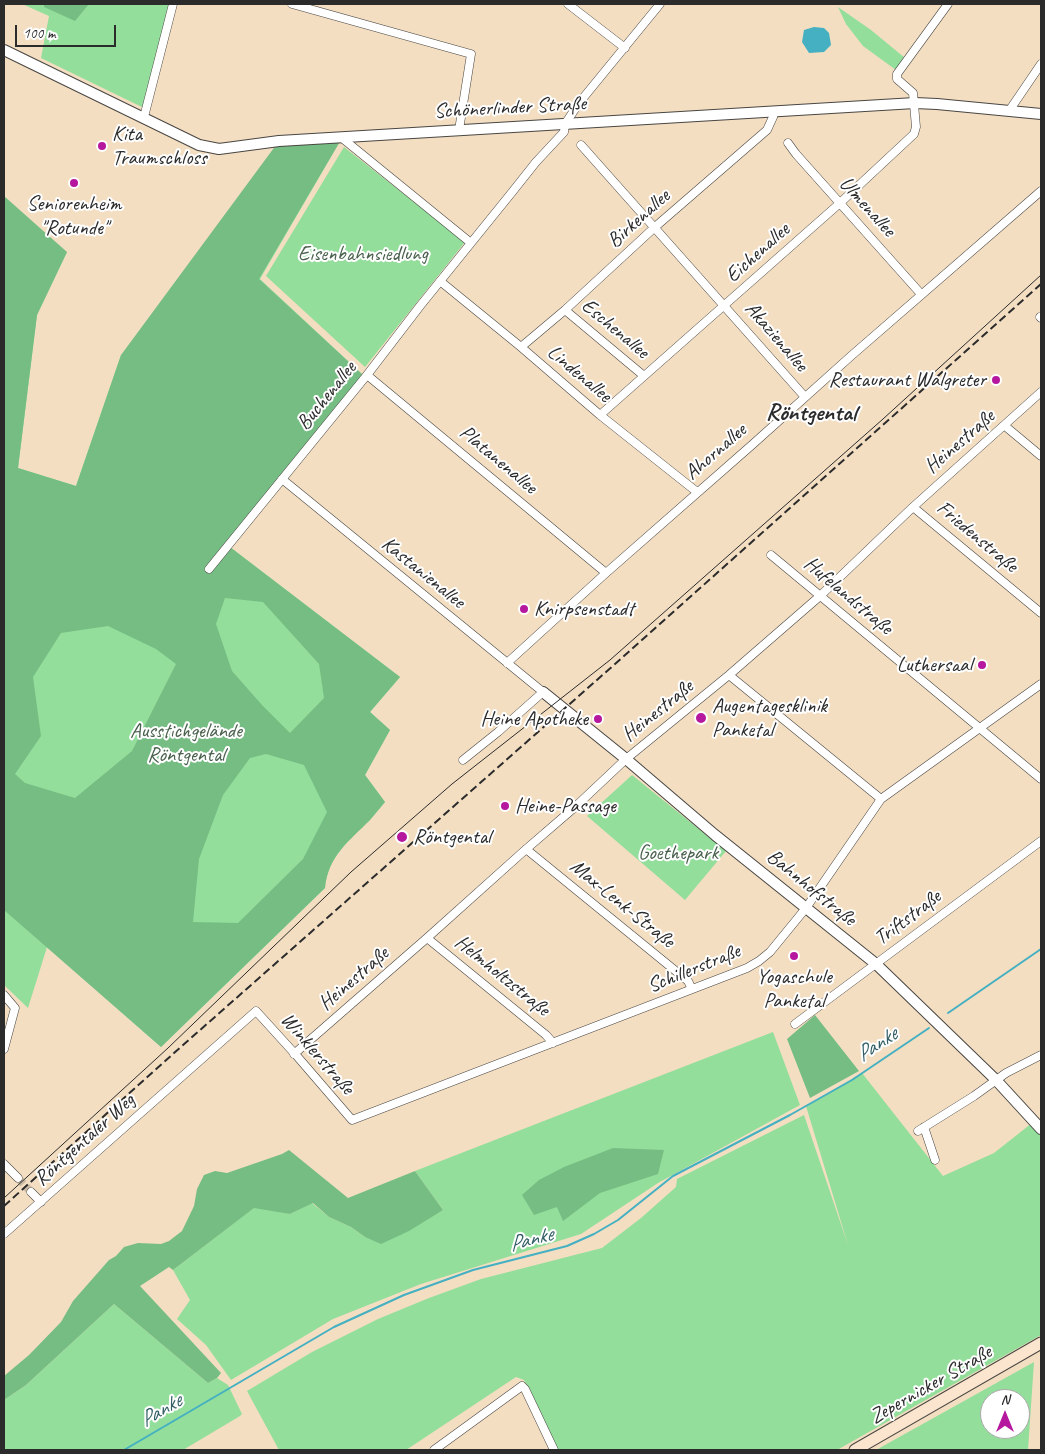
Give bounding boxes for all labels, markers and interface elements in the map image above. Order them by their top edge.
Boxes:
scale bar [18,15,119,47]
text: 100 m [23,24,55,43]
street label: Schönerlinder Straße [433,91,587,125]
place label: Kita Traumschloss [112,121,207,171]
marker: Kita Traumschloss [96,140,108,152]
street label: Ulmenallee [833,172,901,242]
marker: Seniorenheim "Rotunde" [68,177,80,189]
street label: Birkenallee [602,184,676,254]
place label: Seniorenheim "Rotunde" [27,191,121,241]
street label: Eichenallee [721,218,795,288]
park label: Eisenbahnsiedlung [298,241,428,267]
street label: Eschenallee [576,293,654,365]
street label: Akazienallee [739,297,813,377]
street label: Lindenallee [542,340,616,408]
street label: Buchenallee [292,356,362,436]
place label: Restaurant Walgreter [829,367,986,393]
marker: Restaurant Walgreter [990,374,1002,386]
district label: Röntgental [766,400,856,428]
street label: Heinestraße [920,405,1000,479]
street label: Ahornallee [680,418,752,486]
street label: Platanenallee [454,420,542,500]
street label: Friedenstraße [931,496,1023,578]
street label: Kastanienallee [376,532,470,614]
street label: Hufelandstraße [798,551,898,641]
place label: Knirpsenstadt [534,596,634,622]
marker: Knirpsenstadt [518,603,530,615]
place label: Luthersaal [897,652,972,678]
marker: Luthersaal [976,659,988,671]
street label: Heinestraße [617,675,699,747]
place label: Augentagesklinik Panketal [712,693,827,743]
place label: Heine Apotheke [480,706,588,732]
marker: Augentagesklinik Panketal [694,711,708,725]
marker: Heine Apotheke [592,713,604,725]
park label: Ausstichgelände Röntgental [130,718,242,768]
place label: Heine-Passage [515,793,616,819]
marker: Heine-Passage [499,800,511,812]
place label: Röntgental [413,824,491,850]
marker: Röntgental [395,830,409,844]
park label: Goethepark [638,840,718,866]
street label: Bahnhofstraße [761,844,861,932]
street label: Max-Lenk-Straße [564,854,680,954]
street label: Triftstraße [870,885,946,951]
street label: Helmholtzstraße [449,930,555,1022]
street label: Schillerstraße [644,939,744,999]
street label: Heinestraße [314,942,394,1016]
marker: Yogaschule Panketal [788,950,800,962]
place label: Yogaschule Panketal [756,964,832,1014]
street label: Winklerstraße [275,1008,359,1100]
water label: Panke [851,1022,903,1068]
street label: Röntgentaler Weg [29,1088,141,1192]
water label: Panke [506,1222,556,1258]
street label: Zepernicker Straße [865,1340,997,1430]
water label: Panke [135,1388,187,1434]
north arrow [980,1389,1030,1439]
text: N [1001,1391,1009,1408]

